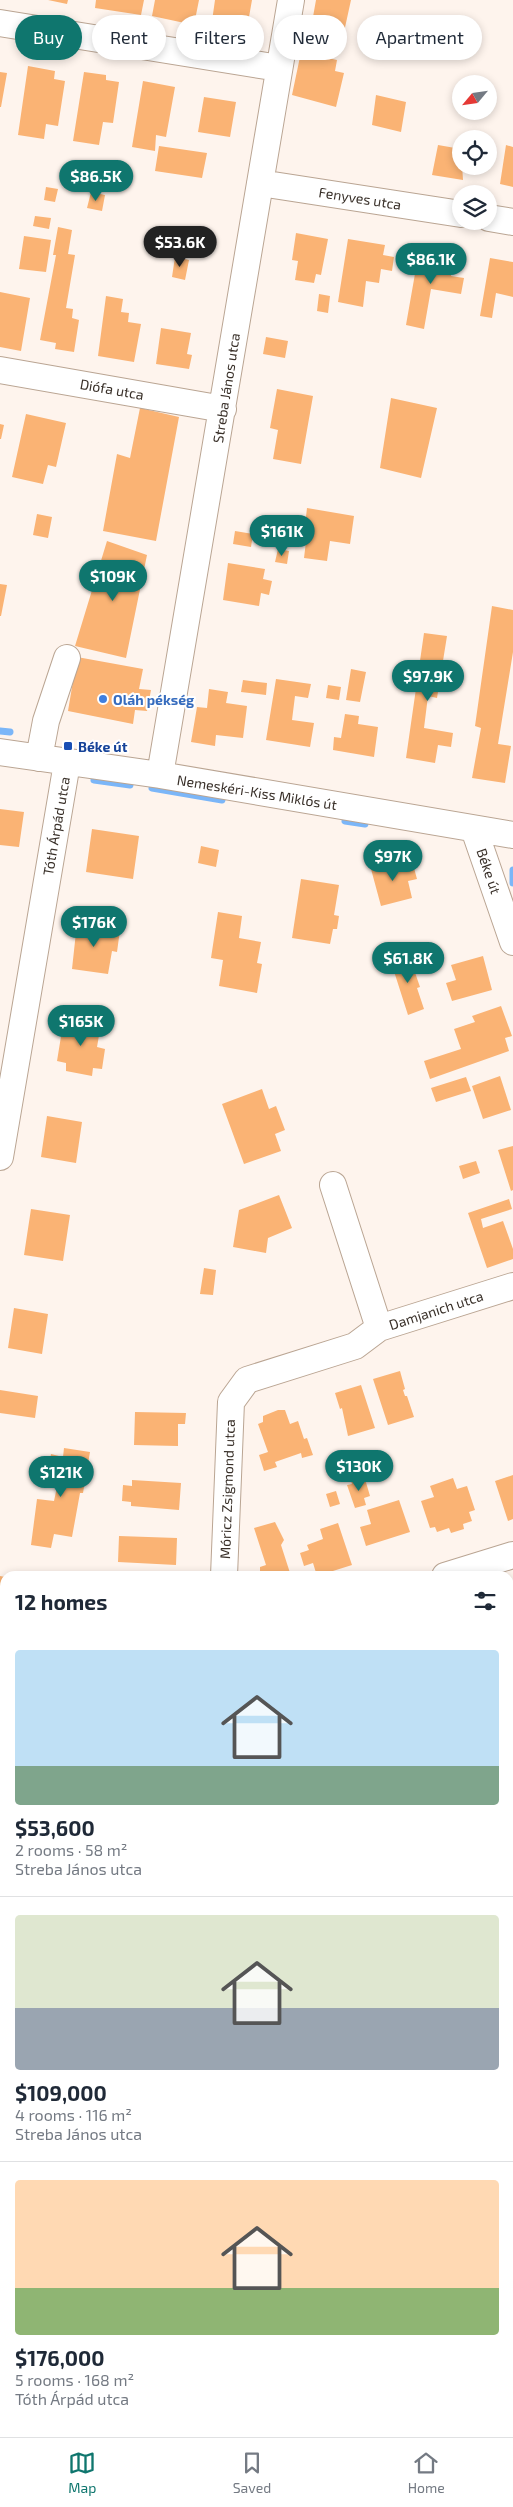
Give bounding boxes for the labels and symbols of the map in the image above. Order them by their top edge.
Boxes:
north arrow [452,75,498,120]
pin: $86.5K [55,160,137,202]
street label: Fenyves utca [318,183,402,213]
pin: $53.6K [139,226,221,268]
pin: $86.1K [390,242,472,285]
street label: Streba János utca [209,332,243,444]
street label: Diófa utca [79,375,145,403]
pin: $161K [247,514,317,557]
pin: $109K [78,560,148,602]
pin: $97.9K [387,660,469,702]
place label: Oláh pékség [113,691,194,708]
marker: Oláh pékség [97,693,109,705]
place label: Béke út [78,738,128,755]
marker: Béke út [62,740,74,752]
street label: Nemeskéri-Kiss Miklós út [176,771,338,813]
street label: Tóth Árpád utca [39,775,73,877]
pin: $97K [363,840,423,882]
street label: Béke út [473,846,505,896]
pin: $176K [59,906,129,948]
pin: $61.8K [367,942,449,984]
pin: $165K [46,1004,116,1047]
street label: Damjanich utca [387,1287,485,1333]
street label: Móricz Zsigmond utca [216,1419,238,1559]
pin: $130K [324,1450,394,1492]
pin: $121K [26,1456,96,1498]

